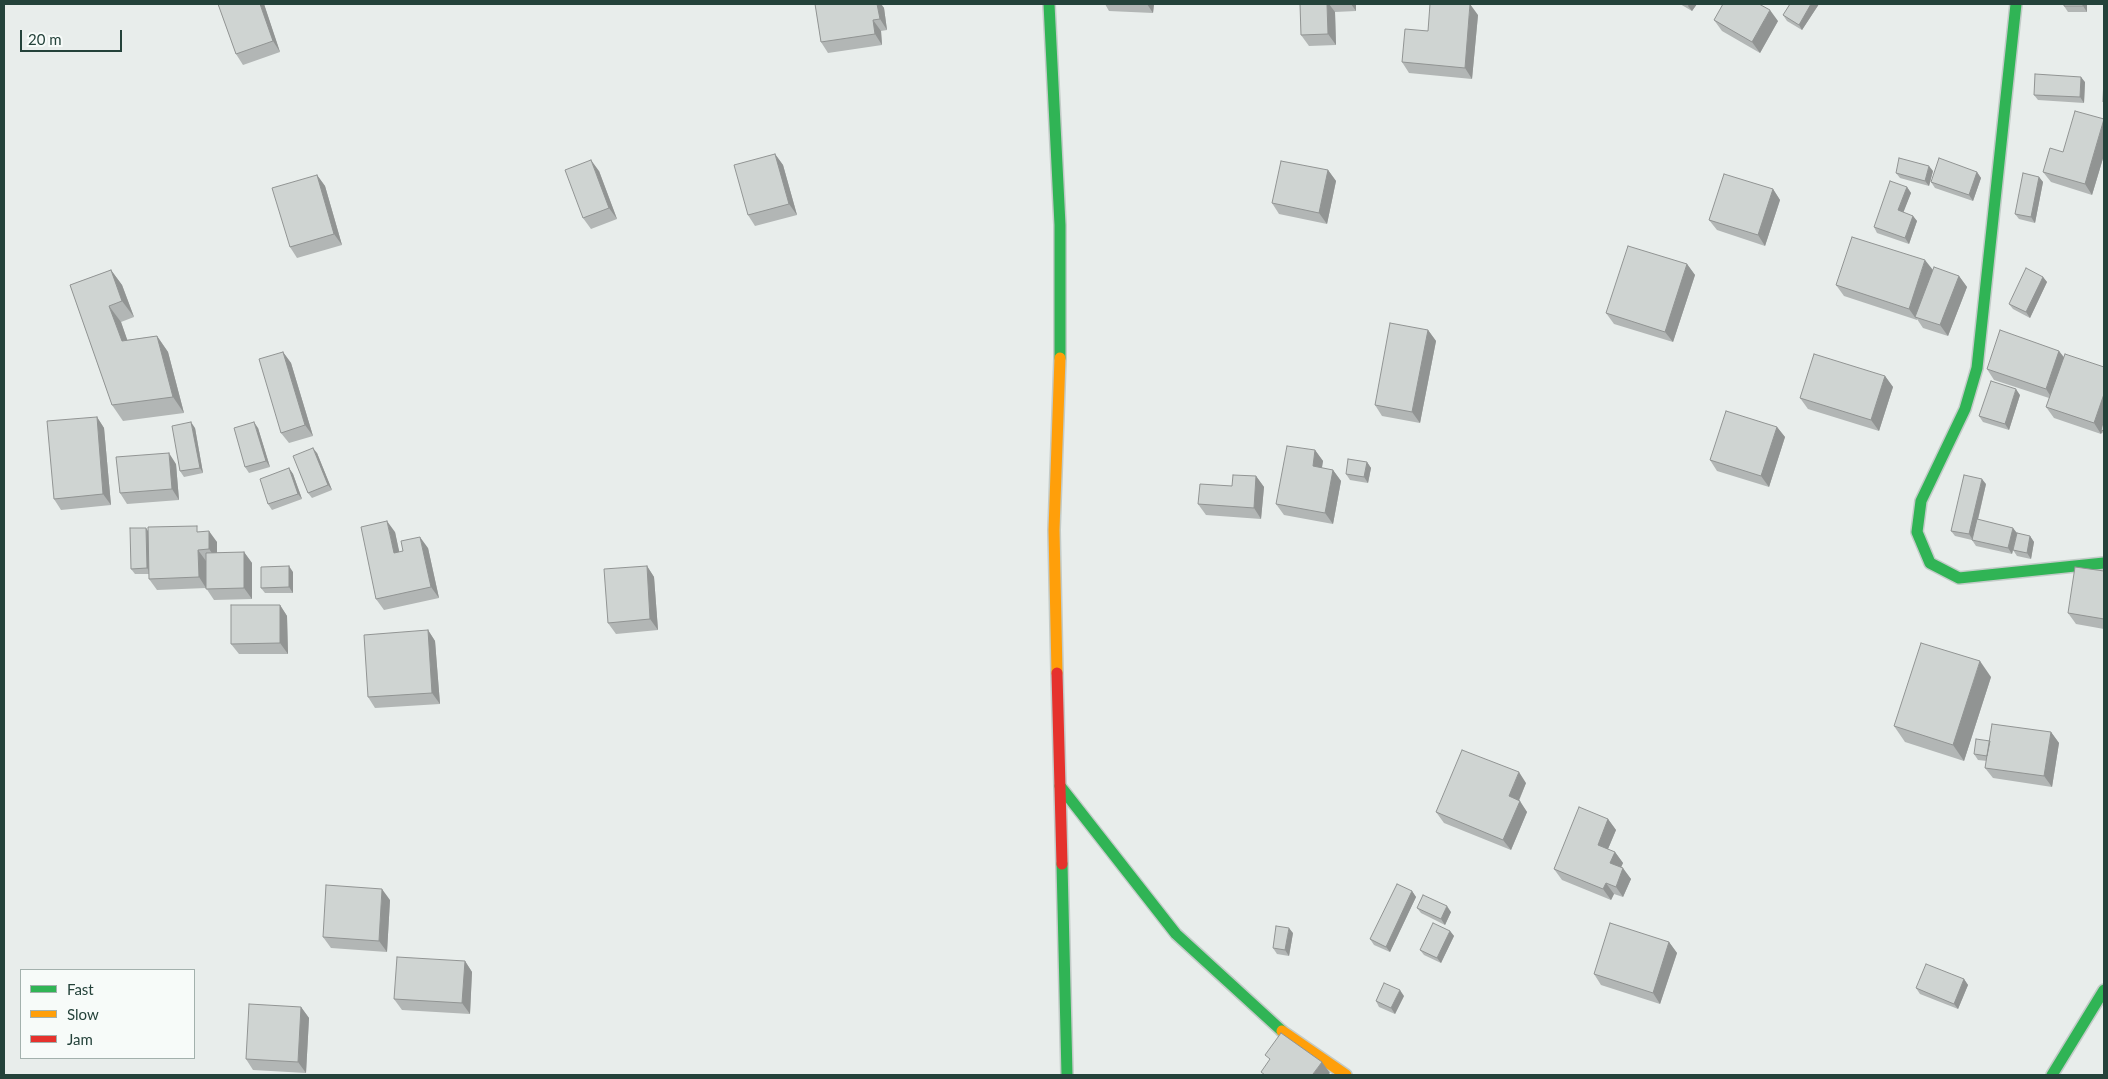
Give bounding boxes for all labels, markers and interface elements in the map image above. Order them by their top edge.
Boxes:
scale bar [22,20,125,52]
text: 20 m [28,30,62,48]
legend [20,969,195,1059]
text: Fast [67,980,94,998]
text: Slow [67,1005,99,1023]
text: Jam [67,1030,93,1048]

